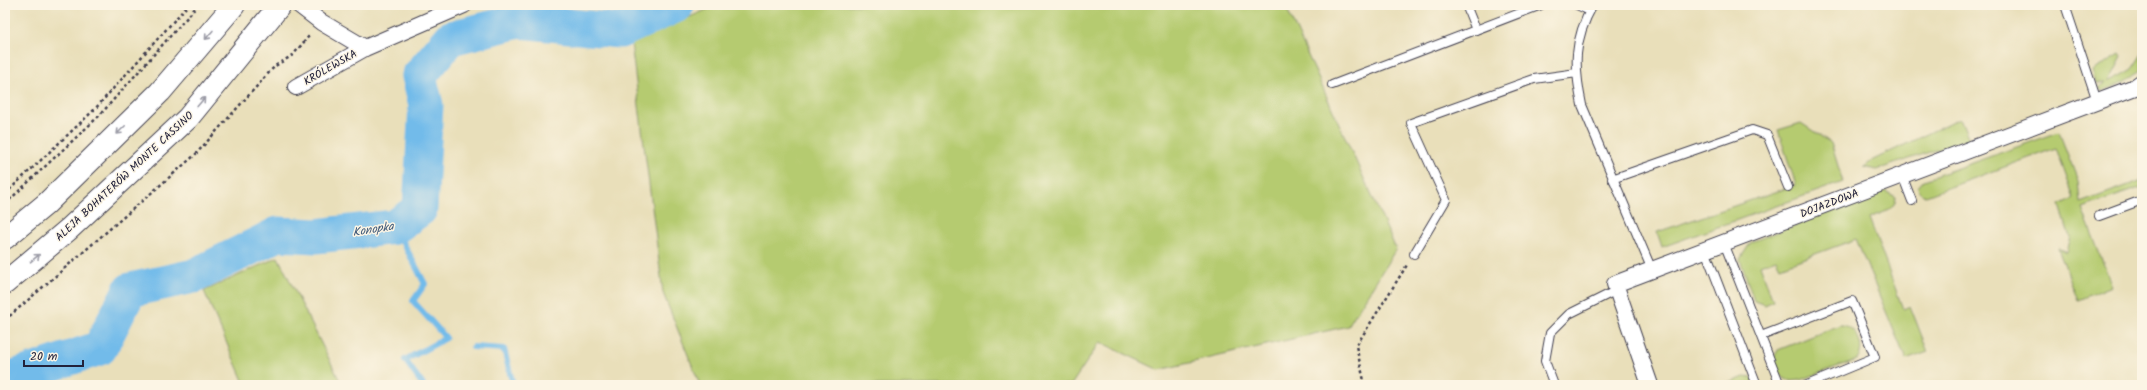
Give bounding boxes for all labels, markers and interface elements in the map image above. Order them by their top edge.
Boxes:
one-way arrow [204,29,213,40]
street label: KRÓLEWSKA [300,45,361,91]
one-way arrow [196,96,205,107]
street label: ALEJA BOHATERÓW MONTE CASSINO [51,107,198,246]
one-way arrow [116,125,126,135]
street label: DOJAZDOWA [1797,184,1862,223]
water label: Konopka [351,217,396,242]
one-way arrow [29,253,40,262]
scale bar [24,342,83,368]
text: 20 m [30,347,58,366]

